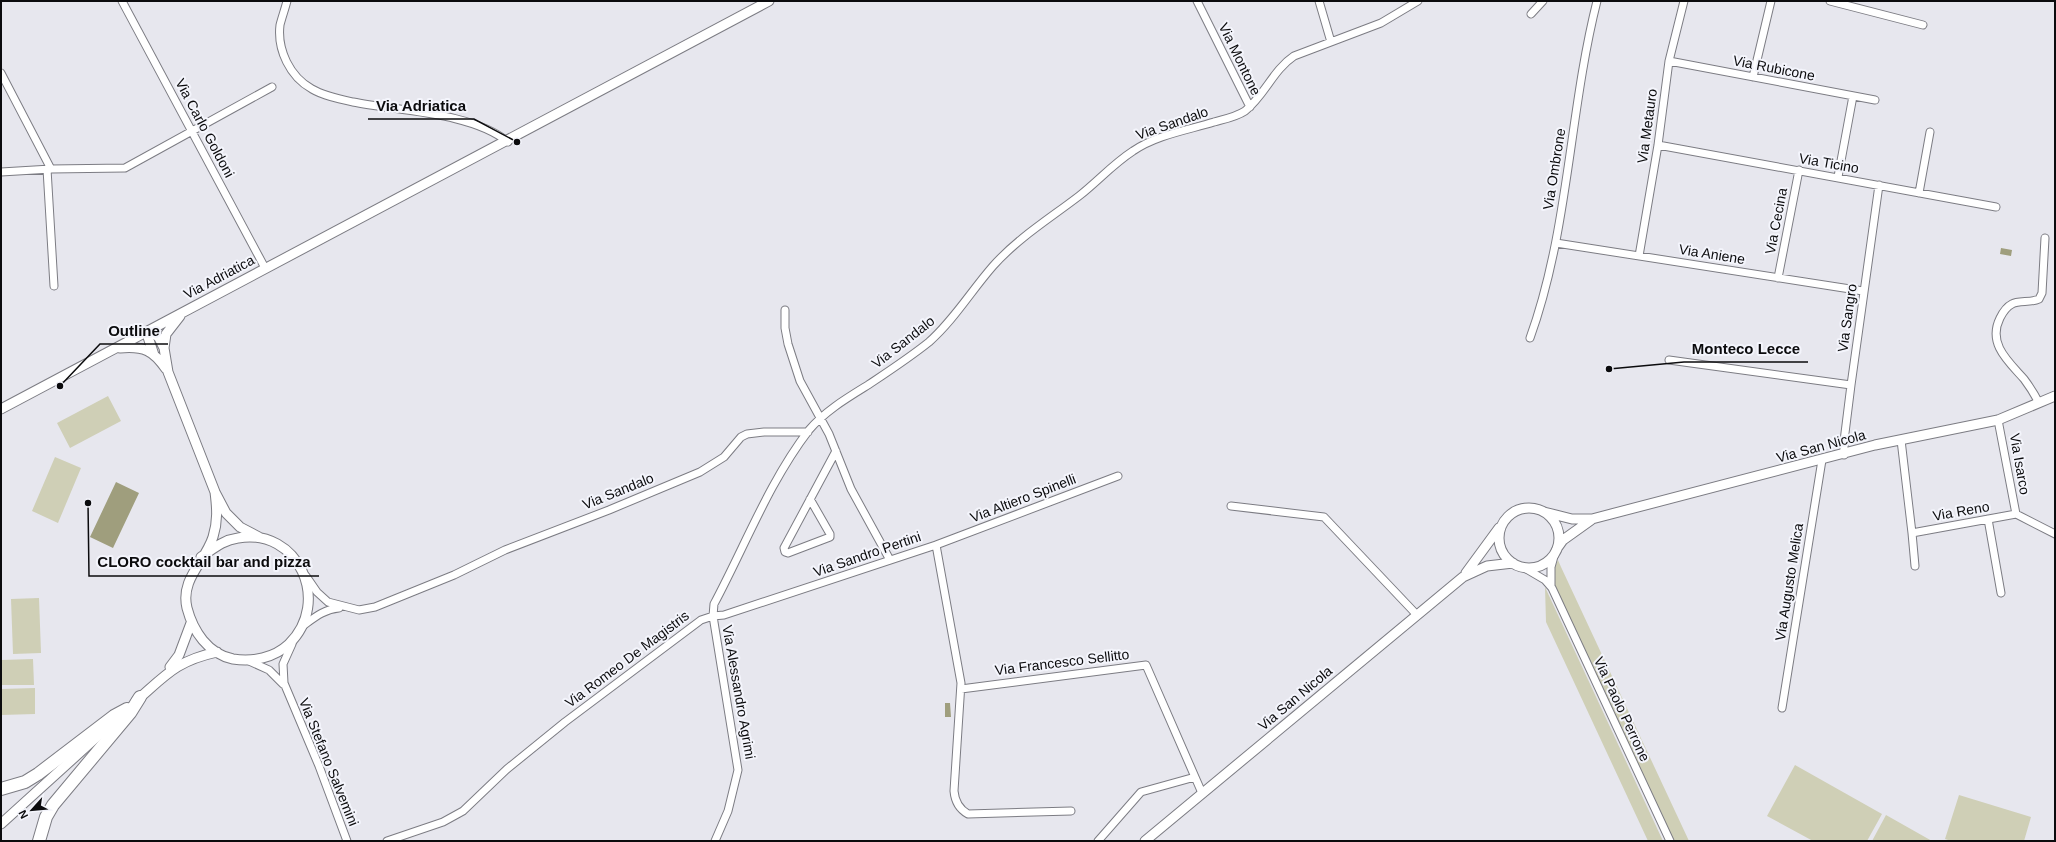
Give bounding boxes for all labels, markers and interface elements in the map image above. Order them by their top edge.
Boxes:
street label: Via Montone [1216,20,1264,98]
street label: Via Rubicone [1732,52,1816,84]
street label: Via Carlo Goldoni [172,76,238,180]
street label: Via Metauro [1634,87,1660,164]
callout: Via Adriatica [368,92,474,119]
text: Via Adriatica [376,97,467,114]
street label: Via Sandalo [1134,103,1210,143]
street label: Via Ombrone [1540,127,1568,211]
street label: Via Ticino [1798,150,1860,176]
street label: Via Cecina [1762,186,1790,256]
street label: Via Aniene [1678,241,1746,267]
street label: Via Adriatica [181,252,257,302]
street label: Via Sangro [1834,283,1860,353]
street label: Via Sandalo [868,312,938,371]
callout: Outline [100,317,168,344]
text: Outline [108,322,160,339]
callout: Monteco Lecce [1684,335,1808,362]
text: Monteco Lecce [1692,340,1800,357]
street label: Via San Nicola [1775,426,1868,466]
street label: Via Isarco [2007,432,2033,496]
street label: Via Sandalo [580,469,656,513]
street label: Via Altiero Spinelli [968,470,1078,526]
street label: Via Reno [1931,498,1991,524]
street label: Via Augusto Melica [1772,522,1806,642]
street label: Via Sandro Pertini [811,528,923,580]
callout: CLORO cocktail bar and pizza [89,549,319,576]
text: CLORO cocktail bar and pizza [97,553,311,570]
street label: Via Romeo De Magistris [562,607,692,711]
street label: Via Alessandro Agrimi [719,624,759,760]
street label: Via Francesco Sellitto [994,646,1130,678]
street label: Via Paolo Perrone [1591,654,1653,764]
street label: Via San Nicola [1255,662,1335,734]
street label: Via Stefano Salvemini [296,696,362,828]
north arrow [12,790,52,830]
text: N [16,808,30,821]

